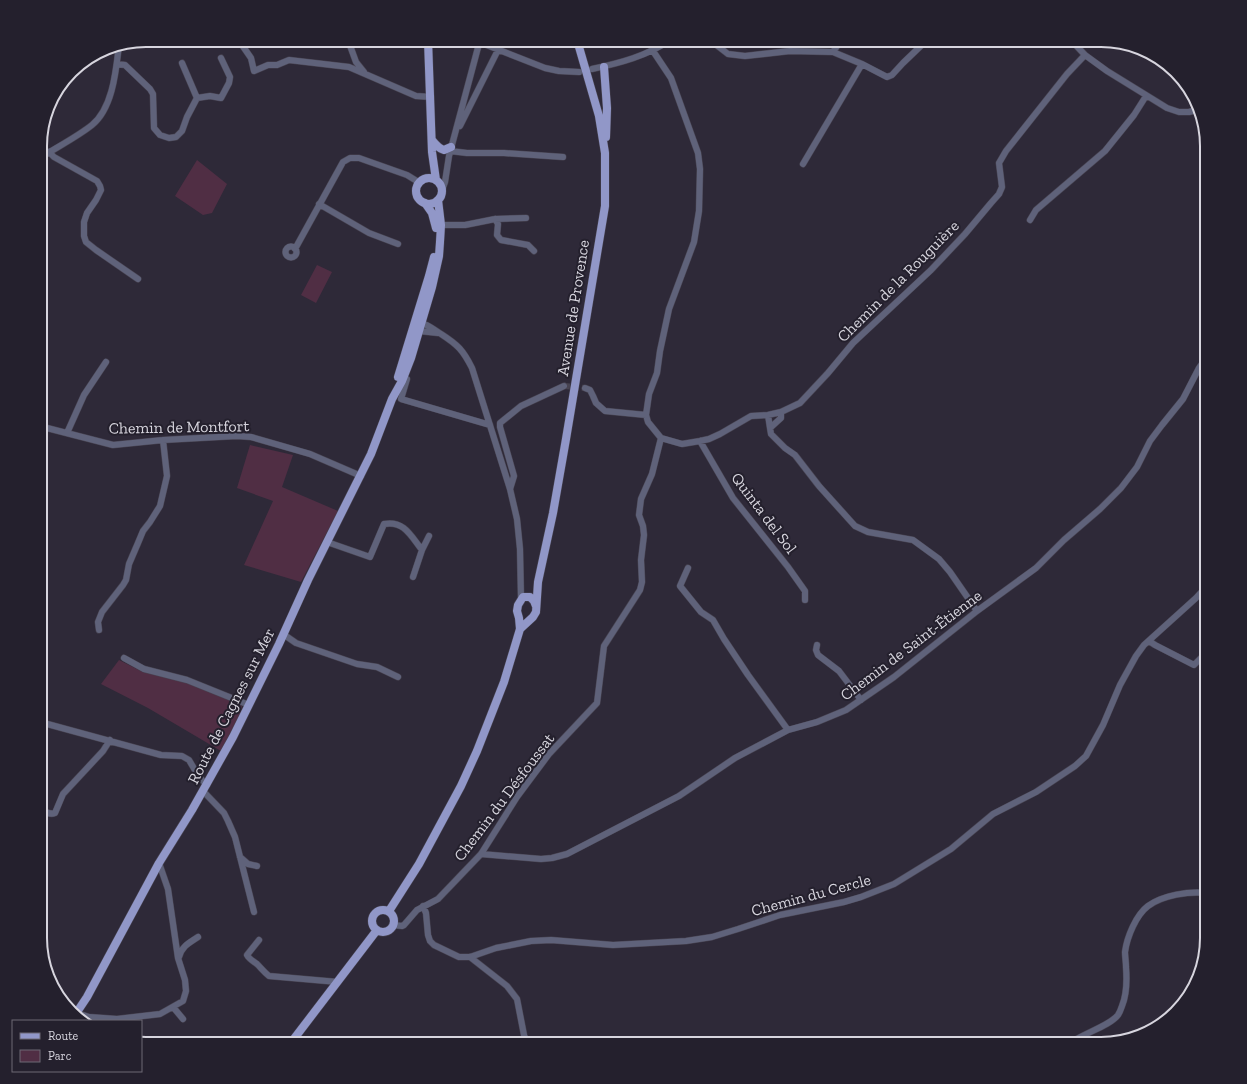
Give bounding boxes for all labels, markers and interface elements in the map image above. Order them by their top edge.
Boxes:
street label: Chemin de la Rouguière [833,216,963,346]
street label: Avenue de Provence [553,239,593,377]
street label: Chemin de Montfort [108,416,250,438]
street label: Quinta del Sol [727,469,801,557]
street label: Chemin de Saint-Étienne [837,586,985,704]
street label: Route de Cagnes sur Mer [183,625,279,787]
street label: Chemin du Désfoussat [450,729,558,865]
street label: Chemin du Cercle [749,870,873,920]
legend [12,1020,142,1072]
text: Route [48,1029,79,1043]
text: Parc [48,1049,72,1063]

